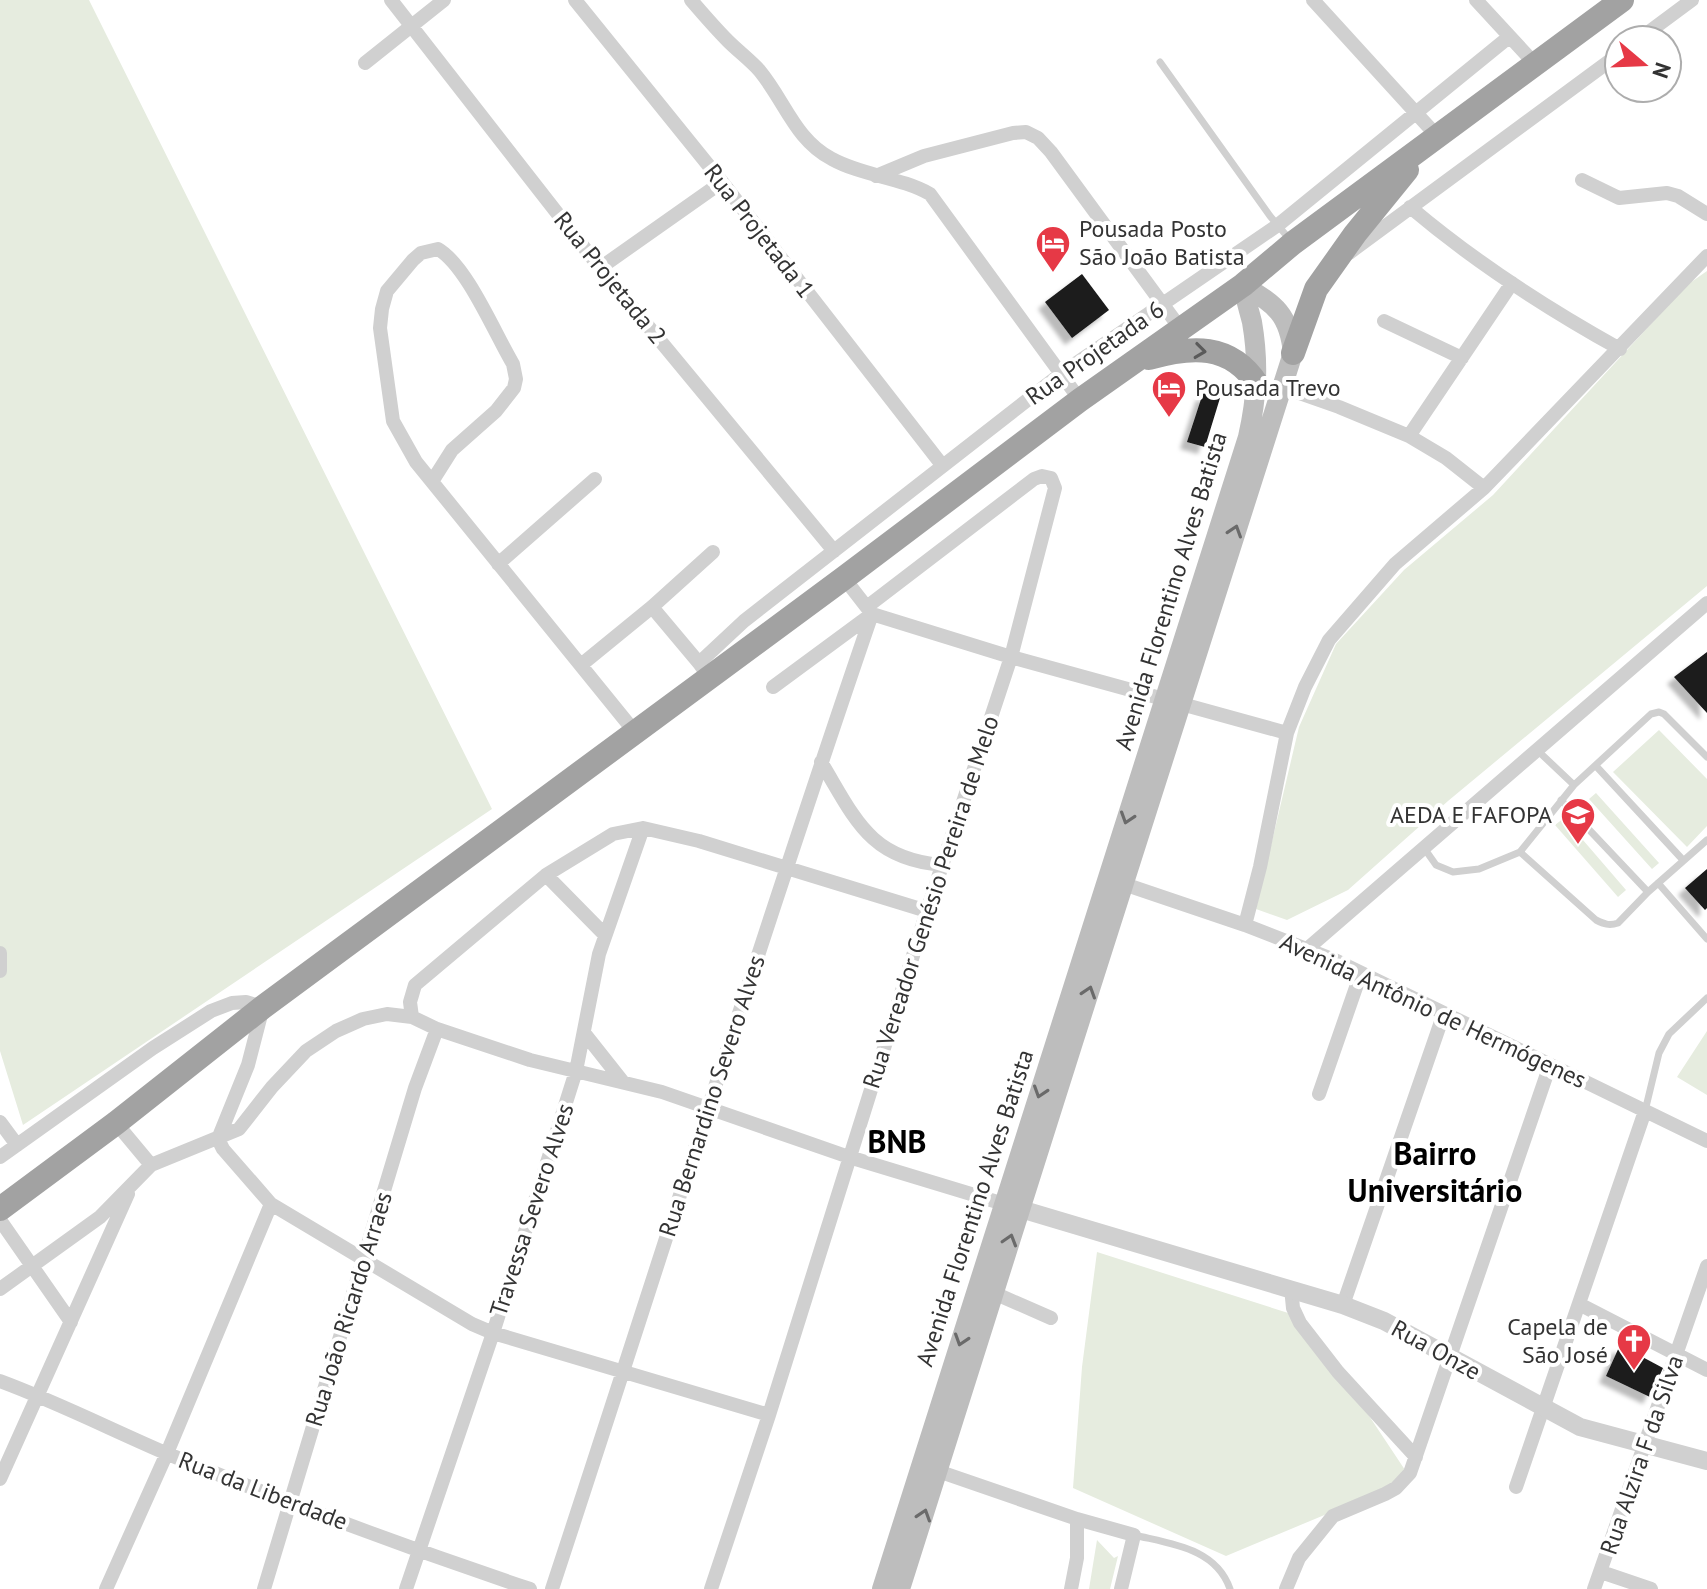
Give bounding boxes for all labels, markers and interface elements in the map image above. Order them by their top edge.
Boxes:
north arrow [1603,24,1683,104]
text: N [1646,59,1678,82]
street label: Rua Projetada 1 [697,157,821,304]
street label: Rua Projetada 2 [547,205,673,350]
place label: Pousada Posto São João Batista [1079,213,1245,272]
hotel icon: Pousada Posto São João Batista [1034,224,1072,274]
street label: Rua Projetada 6 [1020,293,1170,412]
one-way arrow [1193,342,1206,359]
hotel icon: Pousada Trevo [1150,369,1188,419]
place label: Pousada Trevo [1195,372,1341,403]
street label: Avenida Florentino Alves Batista [1107,428,1234,754]
one-way arrow [1225,524,1241,538]
street label: Rua Vereador Genésio Pereira de Melo [855,712,1006,1092]
school or university icon: AEDA E FAFOPA [1559,796,1597,846]
place label: AEDA E FAFOPA [1390,799,1552,830]
one-way arrow [1120,811,1136,824]
street label: Avenida Antônio de Hermógenes [1275,926,1591,1095]
street label: Rua Bernardino Severo Alves [651,951,772,1240]
one-way arrow [1080,986,1096,1000]
street label: Avenida Florentino Alves Batista [909,1046,1040,1370]
one-way arrow [1033,1085,1049,1099]
street label: Travessa Severo Alves [482,1099,581,1320]
district label: BNB [868,1120,926,1162]
district label: Bairro Universitário [1348,1132,1522,1211]
street label: Rua João Ricardo Arraes [298,1188,399,1430]
one-way arrow [1001,1234,1017,1247]
place label: Capela de São José [1507,1311,1608,1370]
street label: Rua Onze [1386,1312,1486,1387]
church icon: Capela de São José [1615,1322,1653,1372]
one-way arrow [954,1333,970,1346]
street label: Rua Alzira F da Silva [1593,1351,1690,1559]
street label: Rua da Liberdade [174,1444,352,1537]
one-way arrow [914,1508,930,1522]

